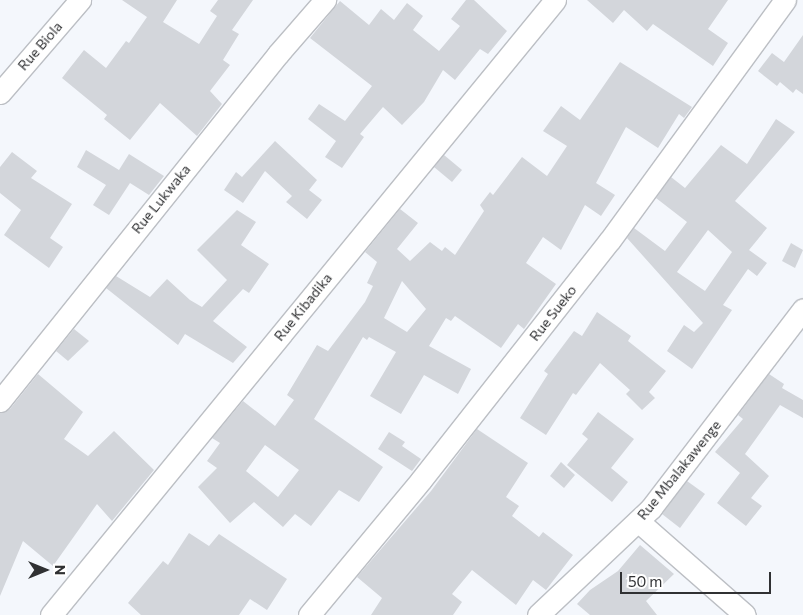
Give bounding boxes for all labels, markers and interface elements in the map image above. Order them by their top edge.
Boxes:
street label: Rue Biola [14,18,66,74]
street label: Rue Lukwaka [128,161,194,237]
street label: Rue Kibadika [271,270,335,344]
street label: Rue Sueko [526,282,580,344]
street label: Rue Mbalakawenge [634,417,724,523]
north arrow [20,545,70,595]
scale bar [623,562,774,594]
text: N [52,565,69,575]
text: 50 m [628,572,662,590]

